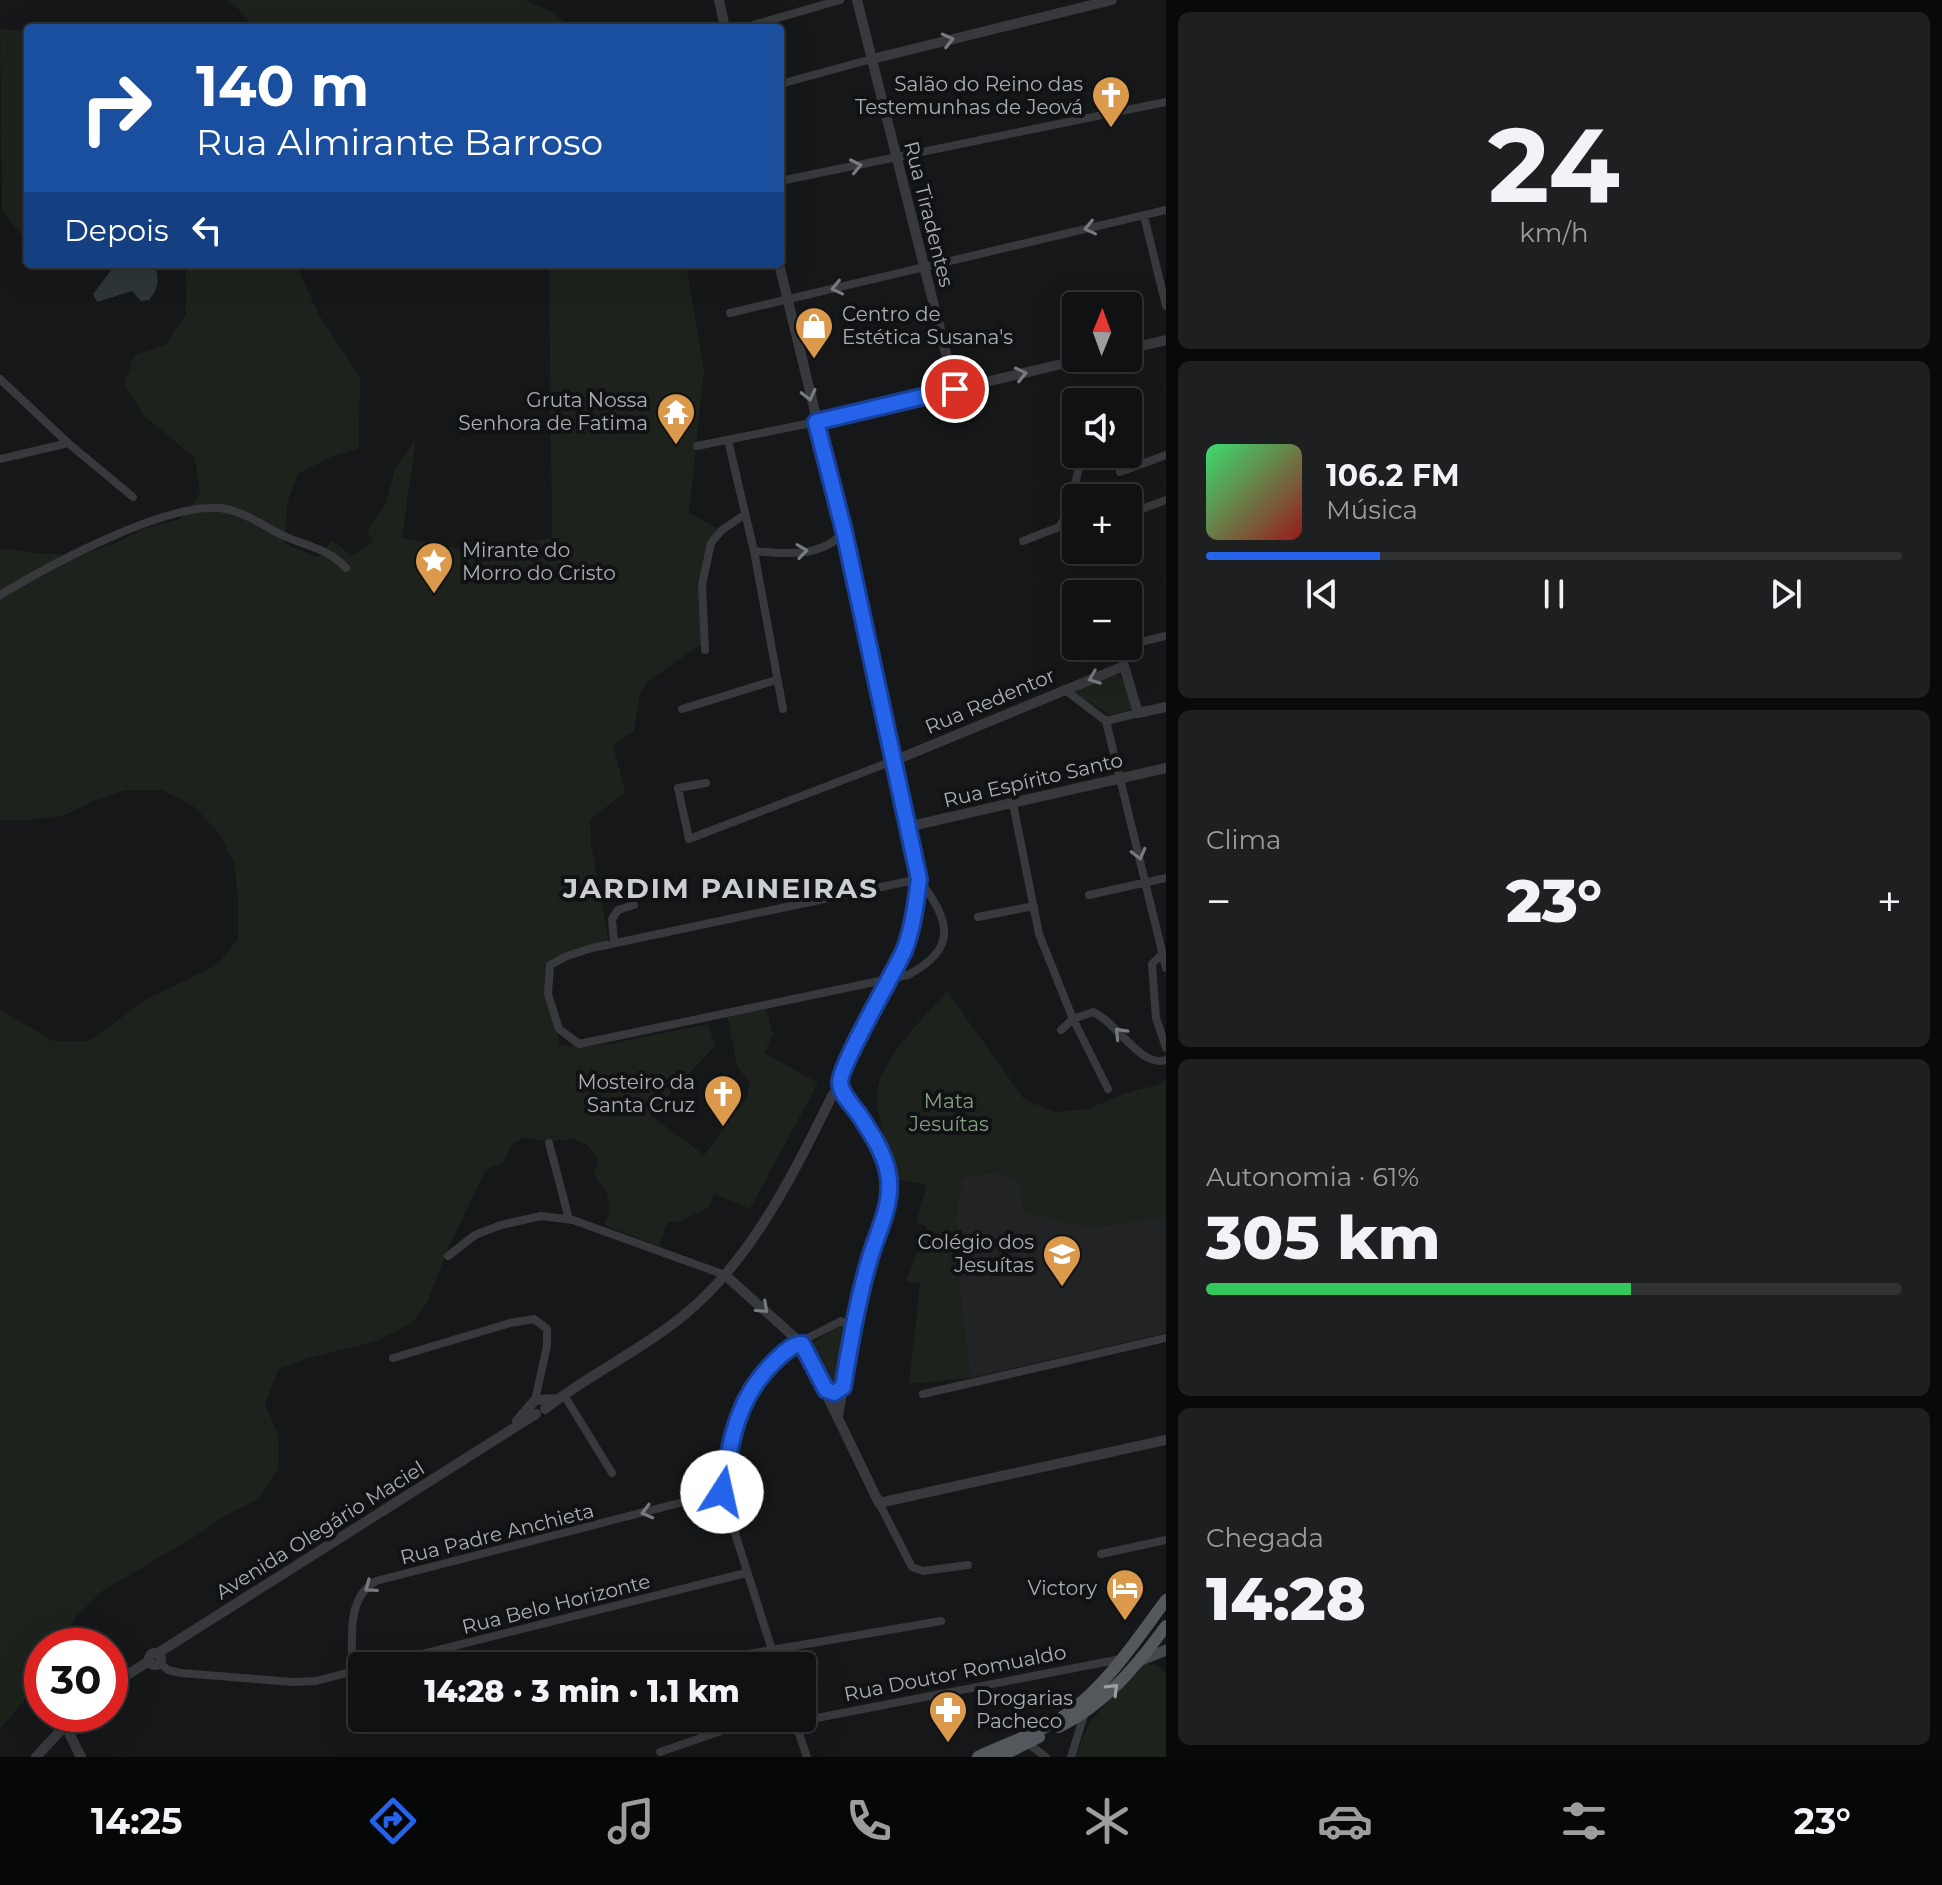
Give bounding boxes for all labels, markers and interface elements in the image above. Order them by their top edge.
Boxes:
one-way arrow [940,33,954,50]
text: 140 m [196,52,369,120]
icon: right [64,56,168,160]
place label: Salão do Reino das Testemunhas de Jeová [855,72,1083,119]
church icon: Salão do Reino das Testemunhas de Jeová [1090,74,1132,129]
text: 24 [1488,101,1620,228]
text: Rua Almirante Barroso [196,120,603,164]
street label: Rua Tiradentes [899,139,959,290]
one-way arrow [849,158,863,175]
icon: left [185,208,229,252]
text: Depois [64,212,169,249]
text: km/h [1519,217,1589,249]
one-way arrow [1084,219,1097,236]
one-way arrow [831,279,844,296]
north arrow [1062,292,1142,372]
map controls [1062,292,1142,660]
place label: Centro de Estética Susana's [842,302,1013,349]
shop icon: Centro de Estética Susana's [793,305,835,360]
pin [921,355,989,423]
one-way arrow [1013,366,1027,383]
icon: arrive [933,367,977,411]
one-way arrow [800,387,817,401]
place label: Gruta Nossa Senhora de Fatima [458,388,648,435]
button: sound [1062,388,1142,468]
temple icon: Gruta Nossa Senhora de Fatima [655,391,697,446]
text: 106.2 FM [1326,457,1460,494]
button: + [1062,484,1142,564]
text: Música [1326,494,1418,526]
place label: Mirante do Morro do Cristo [462,538,616,585]
place icon: Mirante do Morro do Cristo [413,540,455,595]
one-way arrow [795,543,809,560]
icon: previous [1300,572,1344,616]
icon: pause [1532,572,1576,616]
icon: next [1764,572,1808,616]
button: − [1062,580,1142,660]
street label: Rua Redentor [921,663,1059,739]
one-way arrow [1088,668,1102,684]
street label: Rua Espírito Santo [941,748,1125,812]
text: Clima [1206,824,1281,856]
one-way arrow [1130,847,1147,860]
text: 23° [1506,864,1602,937]
district label: JARDIM PAINEIRAS [562,871,879,905]
text: − [1206,874,1231,928]
text: + [1877,874,1902,928]
one-way arrow [1116,1028,1130,1043]
place label: Mosteiro da Santa Cruz [577,1070,695,1117]
church icon: Mosteiro da Santa Cruz [702,1073,744,1128]
park label: Mata Jesuítas [908,1089,989,1136]
text: Autonomia · 61% [1206,1161,1419,1193]
text: 305 km [1206,1201,1440,1274]
place label: Colégio dos Jesuítas [918,1230,1034,1277]
school or university icon: Colégio dos Jesuítas [1041,1233,1083,1288]
one-way arrow [754,1299,768,1313]
position arrow [680,1450,764,1534]
street label: Avenida Olegário Maciel [211,1456,429,1604]
street label: Rua Padre Anchieta [398,1498,596,1570]
one-way arrow [640,1503,654,1520]
text: Chegada [1206,1522,1324,1554]
text: 14:28 [1206,1562,1366,1635]
hotel icon: Victory [1104,1567,1146,1622]
street label: Rua Belo Horizonte [459,1569,653,1639]
place label: Victory [1028,1576,1097,1600]
one-way arrow [364,1577,379,1592]
speed limit sign: 30 [24,1628,128,1732]
street label: Rua Doutor Romualdo [842,1640,1068,1706]
text: 14:28 · 3 min · 1.1 km [424,1673,740,1710]
one-way arrow [1104,1684,1118,1698]
place label: Drogarias Pacheco [976,1686,1073,1733]
pharmacy icon: Drogarias Pacheco [927,1689,969,1744]
icon: directions [365,1793,421,1849]
icon: music [603,1793,659,1849]
icon: phone [841,1793,897,1849]
icon: climate [1079,1793,1135,1849]
icon: car [1317,1793,1373,1849]
icon: filters [1556,1793,1612,1849]
text: 14:25 [91,1799,182,1843]
text: 23° [1794,1799,1851,1843]

